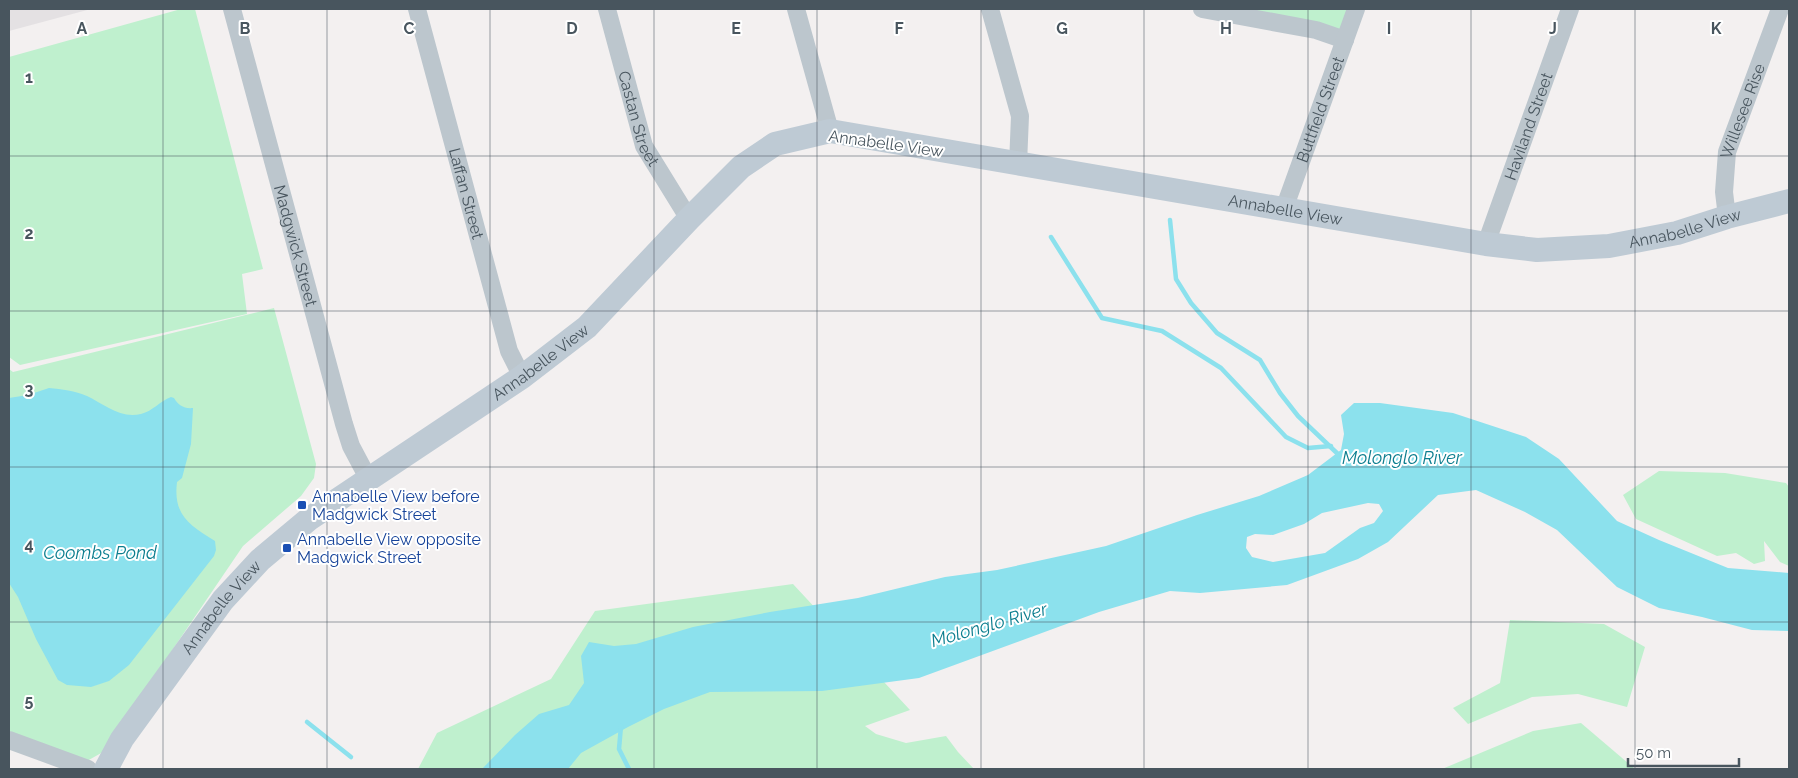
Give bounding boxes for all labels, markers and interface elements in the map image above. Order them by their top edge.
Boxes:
text: A [77,19,88,38]
text: B [240,19,251,38]
text: C [404,19,415,38]
text: D [566,19,578,38]
text: E [731,19,741,38]
text: F [894,19,904,38]
text: G [1056,19,1068,38]
text: H [1220,19,1232,38]
text: I [1387,19,1391,38]
text: J [1549,19,1557,38]
text: K [1711,19,1722,38]
street label: Buttfield Street [1293,53,1348,165]
street label: Willesee Rise [1716,61,1769,161]
text: 1 [25,68,33,87]
street label: Castan Street [614,69,663,170]
street label: Haviland Street [1501,69,1557,183]
street label: Annabelle View [827,126,945,161]
street label: Laffan Street [445,146,488,242]
street label: Madgwick Street [270,183,321,309]
street label: Annabelle View [1227,191,1344,229]
street label: Annabelle View [1627,205,1743,252]
text: 2 [24,224,34,243]
street label: Annabelle View [489,320,593,404]
text: 3 [25,380,34,399]
water label: Molonglo River [1342,447,1463,468]
place label: Annabelle View before Madgwick Street [312,487,480,524]
marker: Annabelle View before Madgwick Street [296,499,308,511]
place label: Annabelle View opposite Madgwick Street [297,530,481,567]
text: 4 [24,535,34,554]
water label: Coombs Pond [43,542,158,563]
marker: Annabelle View opposite Madgwick Street [281,542,293,554]
street label: Annabelle View [178,556,265,658]
water label: Molonglo River [928,598,1050,651]
text: 5 [25,691,34,710]
scale bar [1628,736,1739,768]
text: 50 m [1636,744,1671,762]

